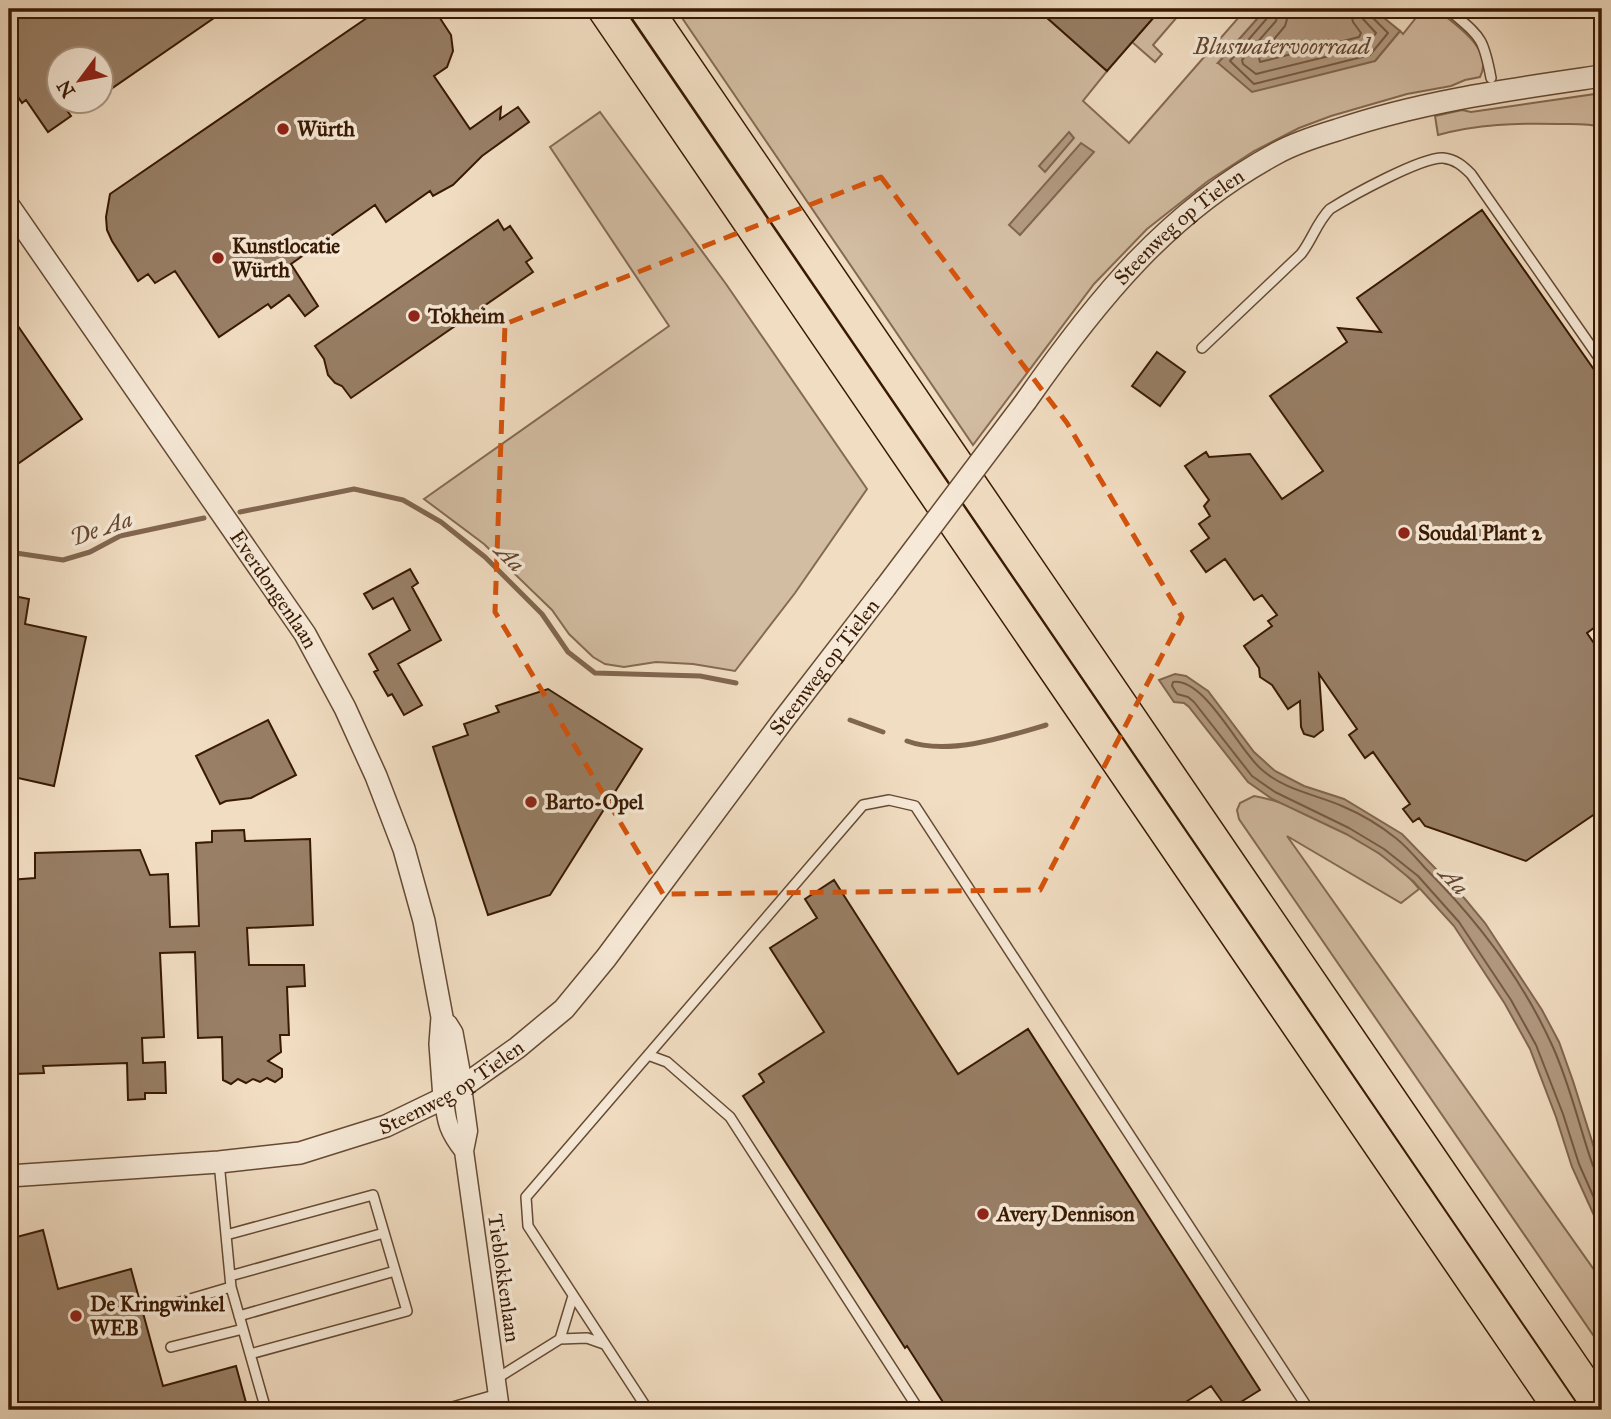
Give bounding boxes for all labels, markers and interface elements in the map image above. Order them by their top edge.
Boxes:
water label: Bluswatervoorraad [1193,32,1372,60]
north arrow [46,46,116,116]
text: N [52,76,80,102]
place label: Würth [297,116,355,142]
marker: Würth [275,121,291,137]
street label: Steenweg op Tielen [1108,163,1249,291]
place label: Kunstlocatie Würth [232,233,340,283]
marker: Kunstlocatie Würth [210,250,226,266]
place label: Tokheim [427,303,505,329]
marker: Tokheim [406,308,422,324]
water label: De Aa [66,504,136,552]
place label: Soudal Plant 2 [1418,520,1542,546]
street label: Everdongenlaan [224,525,323,653]
marker: Soudal Plant 2 [1396,525,1412,541]
water label: Aa [488,535,531,578]
street label: Steenweg op Tielen [764,594,885,740]
place label: Barto-Opel [545,789,645,815]
marker: Barto-Opel [523,794,539,810]
water label: Aa [1432,858,1475,901]
street label: Steenweg op Tielen [376,1034,529,1140]
place label: Avery Dennison [995,1201,1135,1227]
marker: Avery Dennison [975,1206,991,1222]
street label: Tieblokkenlaan [482,1212,526,1344]
place label: De Kringwinkel WEB [90,1291,226,1341]
marker: De Kringwinkel WEB [68,1308,84,1324]

